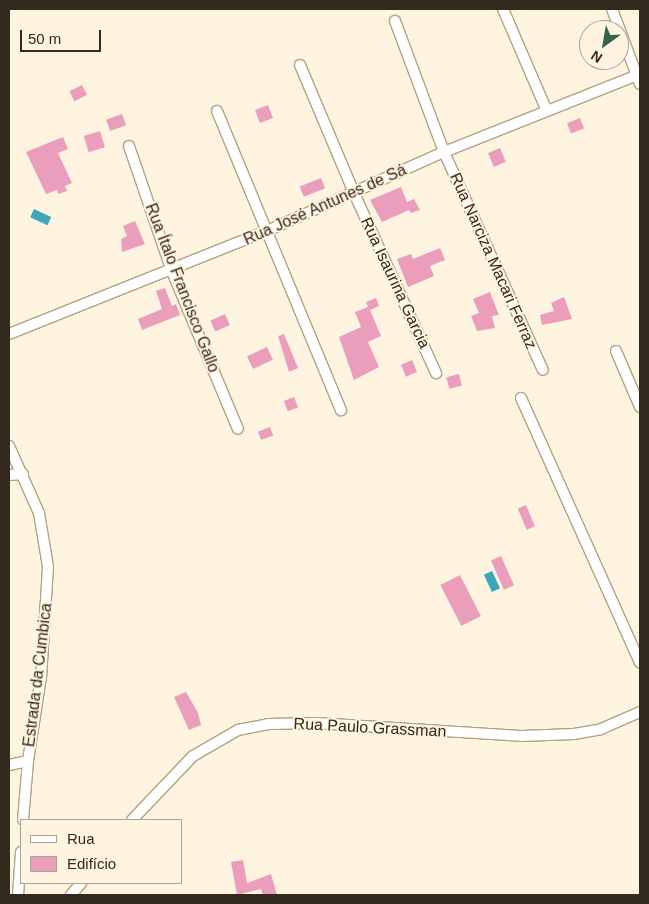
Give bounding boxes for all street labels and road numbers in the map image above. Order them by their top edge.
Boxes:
street label: Rua José Antunes de Sá [240,160,410,250]
street label: Rua Narciza Macari Ferraz [445,170,541,352]
street label: Rua Ítalo Francisco Gallo [141,201,223,375]
street label: Rua Isaurina Garcia [356,214,434,352]
street label: Estrada da Cumbica [20,602,56,748]
street label: Rua Paulo Grassman [293,714,447,742]

